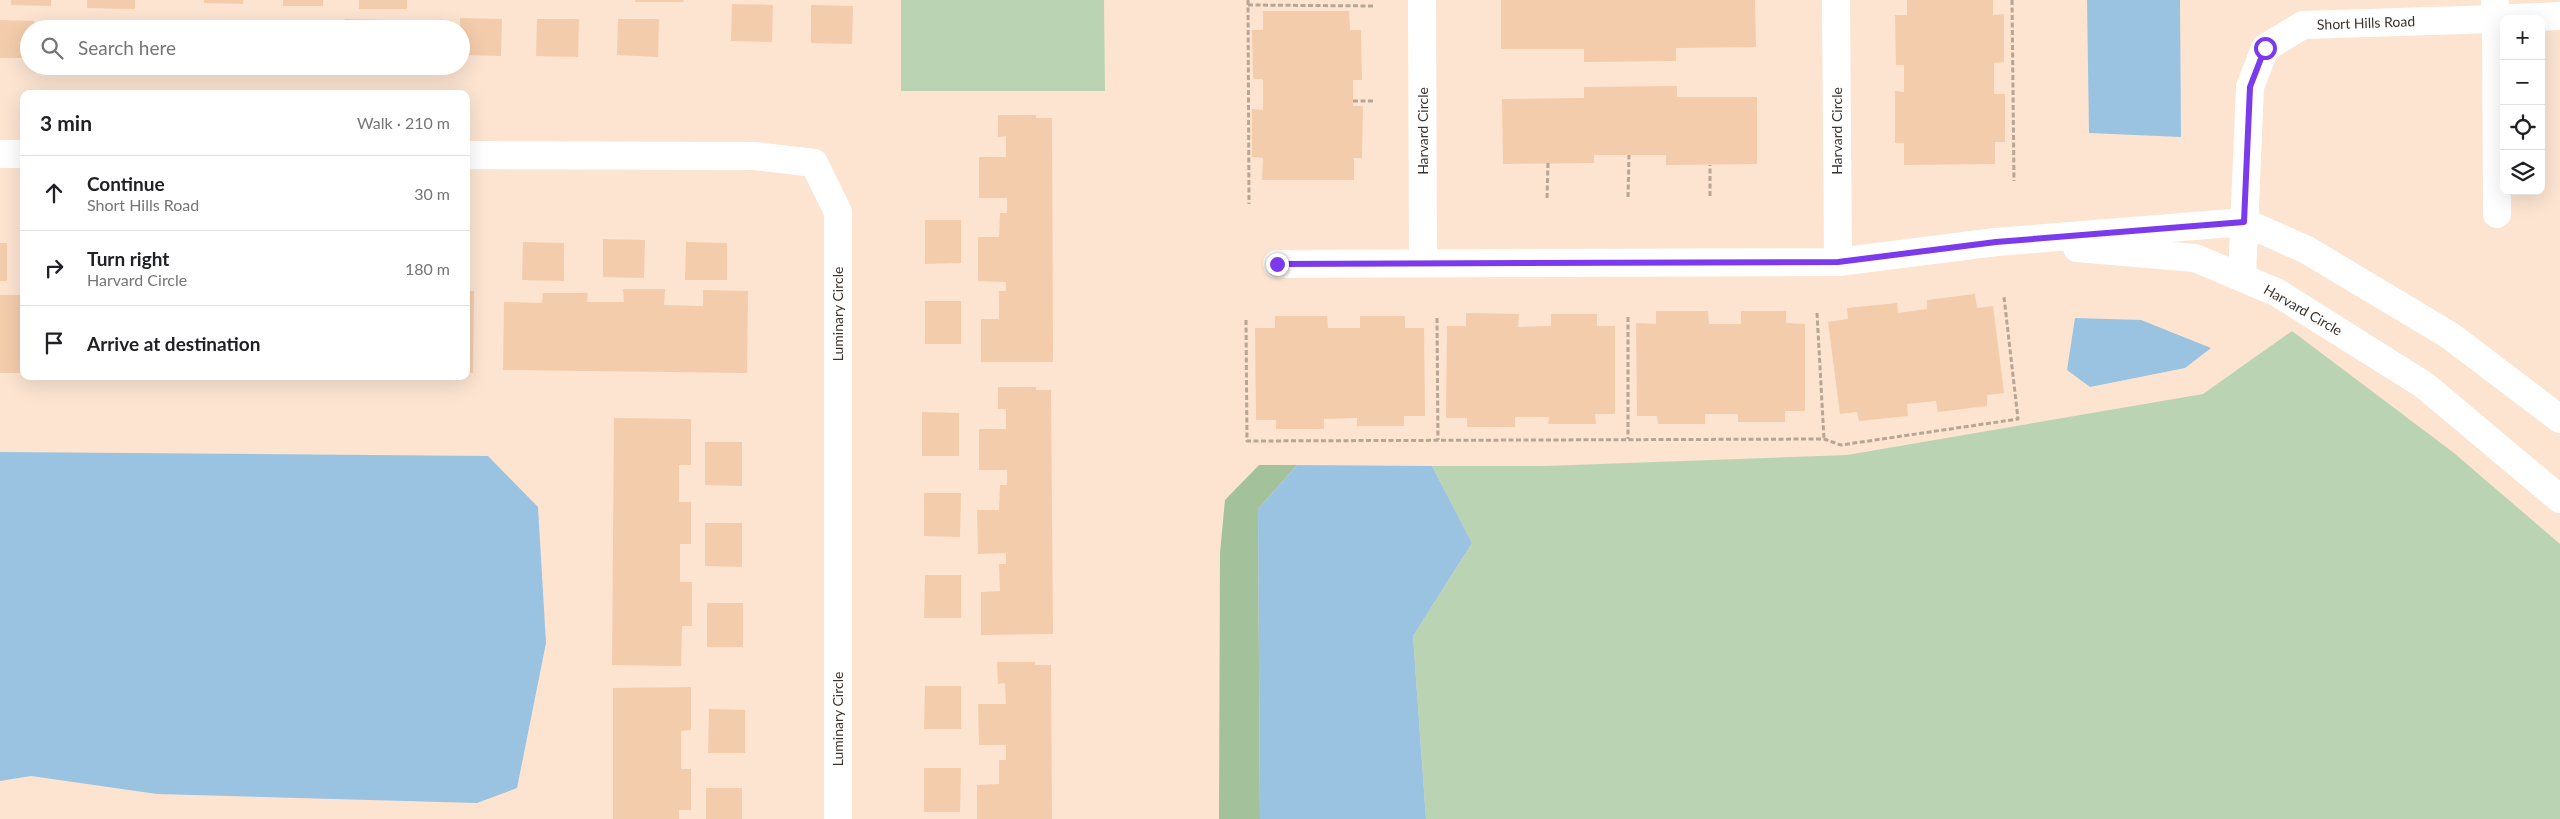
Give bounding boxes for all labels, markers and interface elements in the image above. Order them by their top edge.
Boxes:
street label: Short Hills Road [2317,12,2415,33]
map controls [2500,15,2545,195]
button: + [2500,15,2545,60]
search box [20,20,470,75]
icon: search [38,34,66,62]
text: Search here [78,36,176,59]
route start [2254,37,2277,60]
button: − [2500,60,2545,105]
street label: Harvard Circle [1414,87,1431,175]
street label: Harvard Circle [1828,87,1845,175]
button: locate [2500,105,2545,150]
text: 3 min [40,110,92,135]
text: Walk · 210 m [357,113,450,132]
button: layers [2500,150,2545,195]
text: Continue [87,172,165,195]
icon: ahead [40,179,68,207]
text: 30 m [414,184,450,203]
text: Short Hills Road [87,195,199,214]
text: Turn right [87,247,169,270]
route end [1266,253,1289,276]
icon: right [40,254,68,282]
text: 180 m [405,259,450,278]
street label: Luminary Circle [829,267,846,361]
text: Harvard Circle [87,270,187,289]
street label: Harvard Circle [2261,280,2345,339]
icon: arrive [40,329,68,357]
text: Arrive at destination [87,332,260,355]
street label: Luminary Circle [829,672,846,766]

